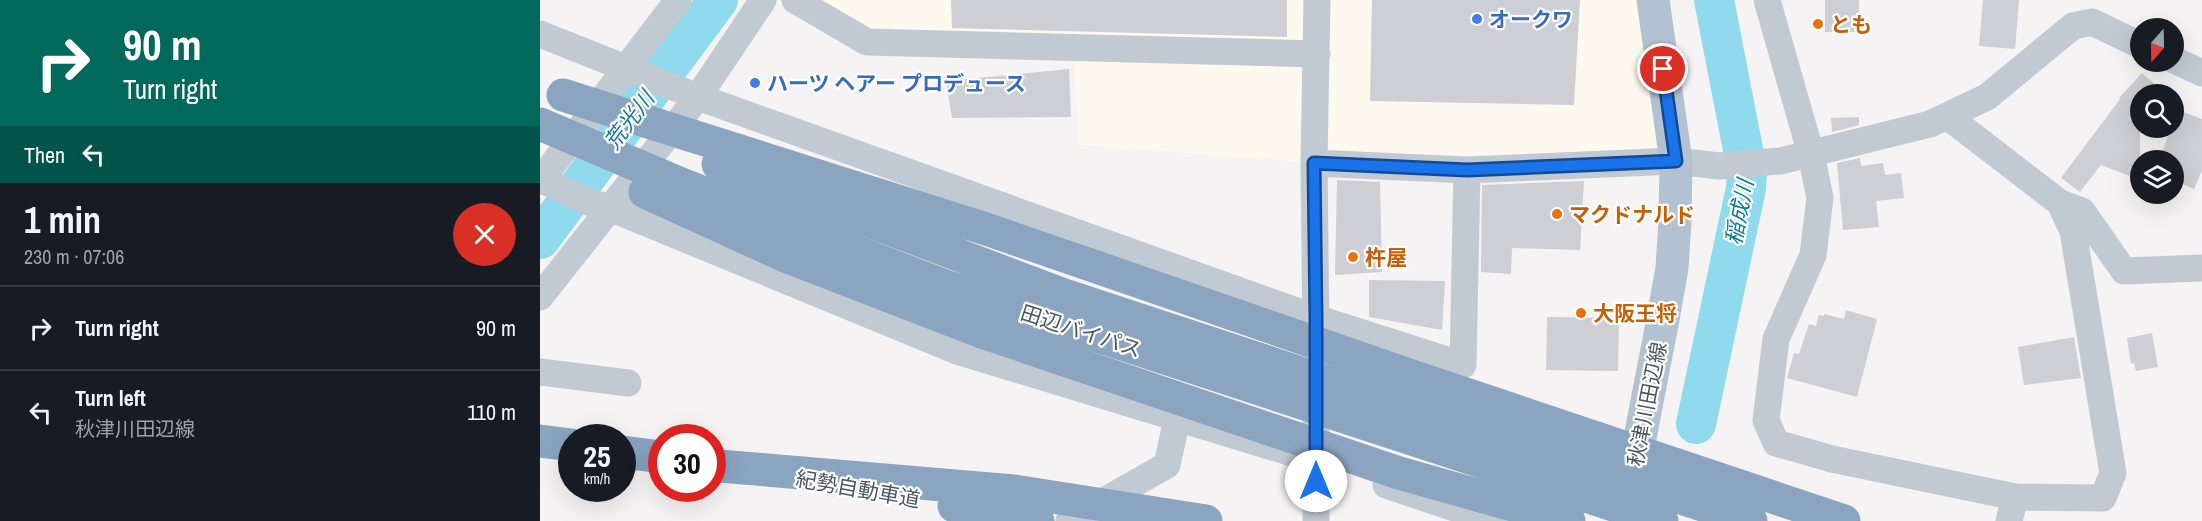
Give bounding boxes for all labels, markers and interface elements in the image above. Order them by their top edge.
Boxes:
place label: オークワ [1489,5,1573,34]
place label: とも [1830,10,1872,39]
marker: オークワ [1470,12,1484,26]
text: 90 m [123,17,202,73]
marker: とも [1811,17,1825,31]
north arrow [2130,18,2184,72]
map controls [2130,18,2184,204]
icon: right [24,24,102,102]
pin [1637,43,1688,94]
icon: arrive [1646,52,1679,85]
place label: ハーツ ヘアー プロデュース [767,69,1026,98]
text: Turn right [123,71,217,107]
marker: ハーツ ヘアー プロデュース [748,76,762,90]
water label: 荒光川 [597,83,662,155]
button: search [2130,84,2184,138]
icon: left [77,138,110,171]
text: Then [24,140,65,170]
button: layers [2130,150,2184,204]
water label: 稲成川 [1718,175,1760,247]
text: 1 min [24,196,101,244]
place label: マクドナルド [1569,200,1695,229]
button: close [453,203,516,266]
marker: マクドナルド [1550,207,1564,221]
text: 230 m · 07:06 [24,243,124,270]
place label: 杵屋 [1365,243,1407,272]
marker: 杵屋 [1346,250,1360,264]
street label: 田辺バイパス [1017,298,1145,364]
place label: 大阪王将 [1593,299,1677,328]
marker: 大阪王将 [1574,306,1588,320]
icon: right [24,312,57,345]
text: Turn right [75,313,159,343]
text: 90 m [476,313,516,343]
street label: 秋津川田辺線 [1621,339,1673,469]
text: Turn left [75,383,146,413]
icon: left [24,396,57,429]
text: 110 m [467,397,516,427]
text: 秋津川田辺線 [75,415,195,442]
speed limit sign: 30 [648,424,726,502]
text: 25 [583,436,611,476]
position arrow [1284,449,1348,513]
street label: 紀勢自動車道 [793,464,923,514]
text: km/h [584,468,610,489]

